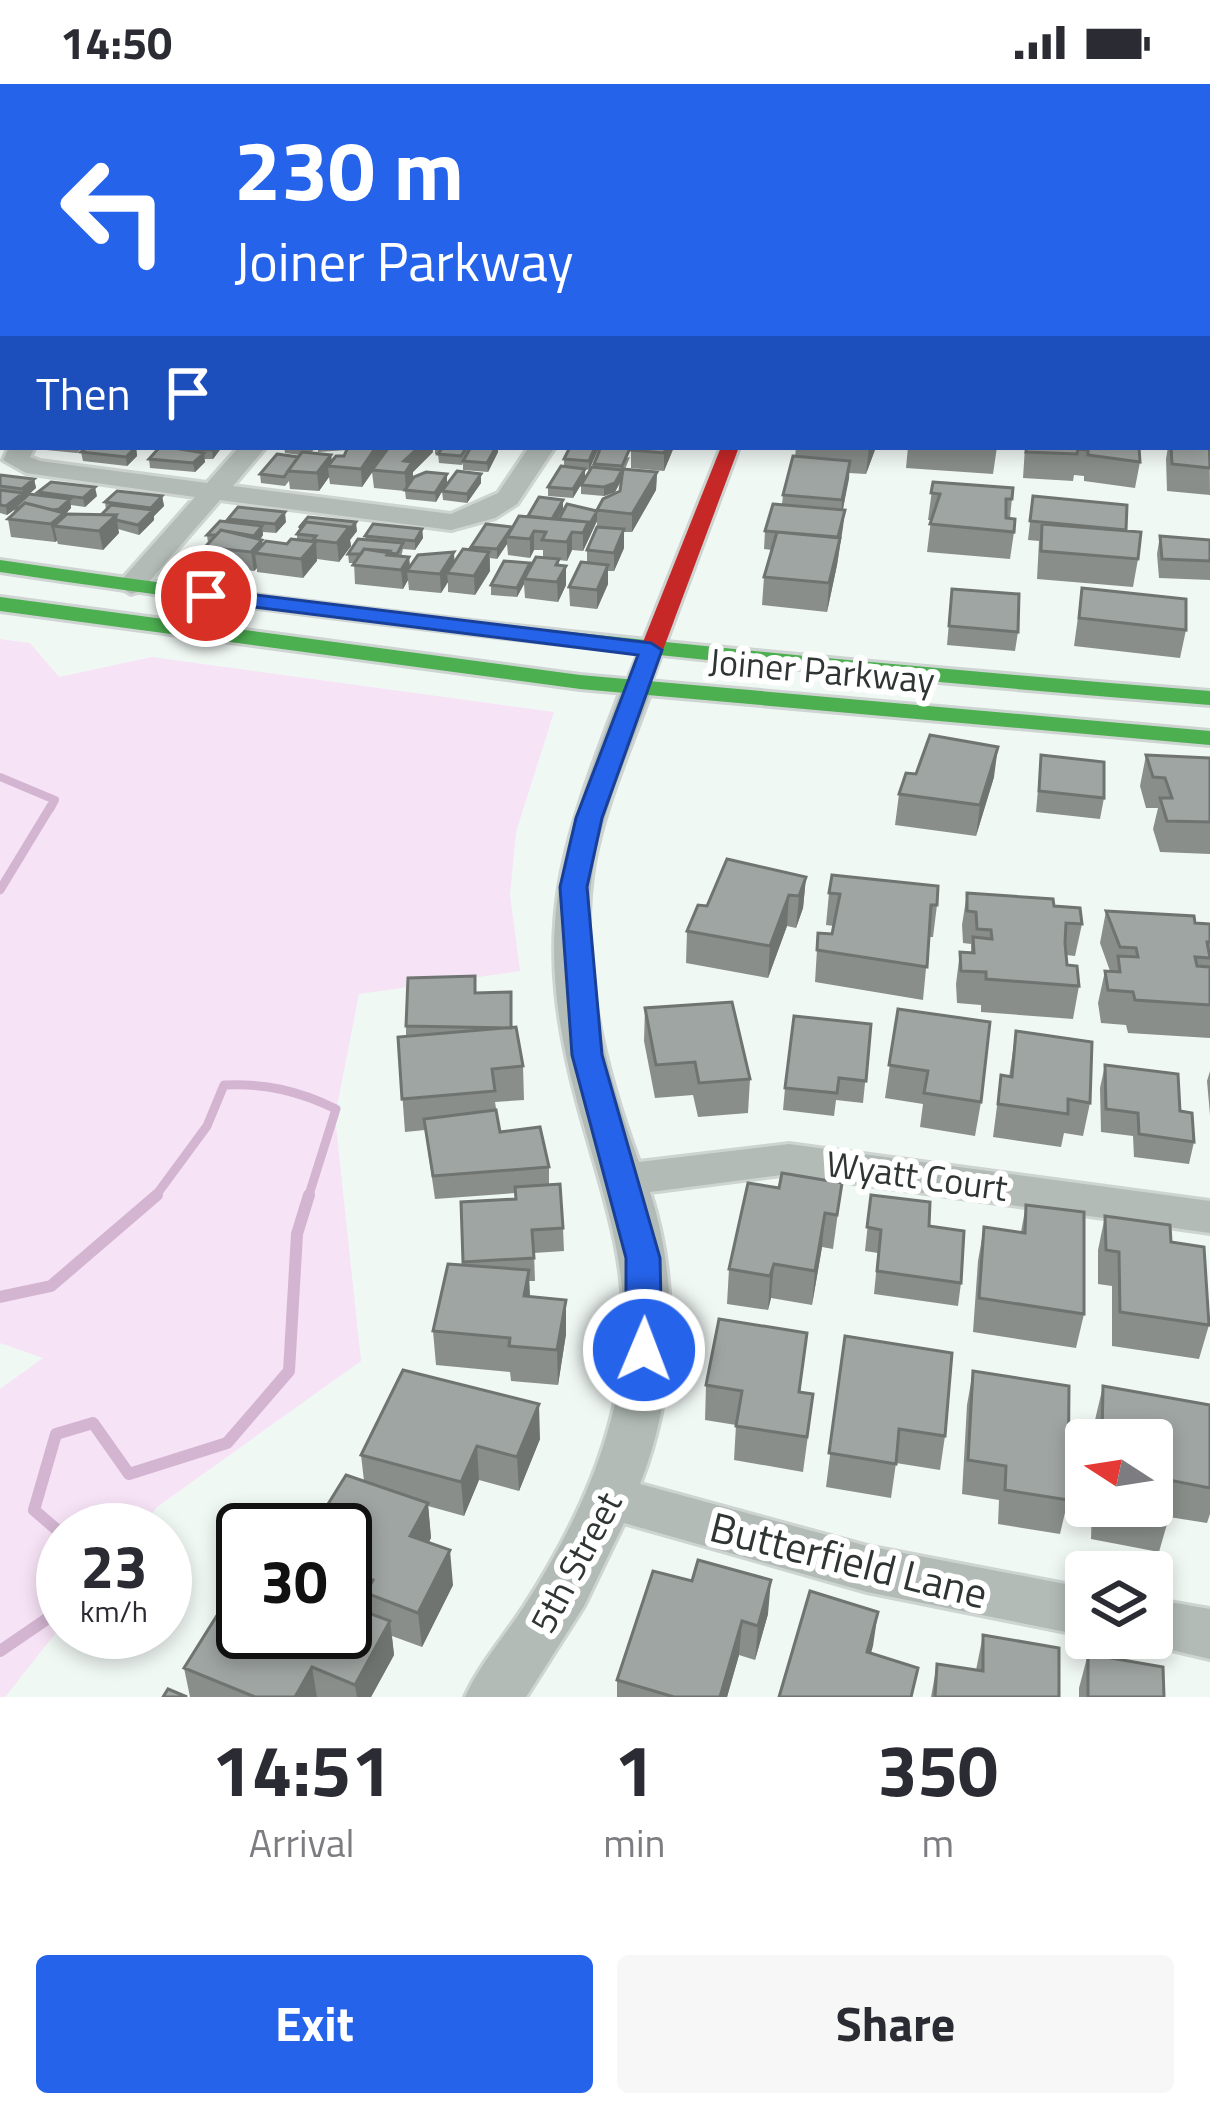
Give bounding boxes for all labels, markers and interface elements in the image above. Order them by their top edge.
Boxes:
text: 14:50 [60,8,172,76]
text: 230 m [234,105,464,233]
icon: left [36,132,192,288]
text: Joiner Parkway [234,220,574,302]
text: Then [36,359,131,427]
icon: arrive [155,360,221,426]
pin [155,545,257,647]
icon: arrive [173,563,239,629]
street label: Joiner Parkway [707,633,937,707]
street label: Wyatt Court [823,1135,1012,1215]
position arrow [581,1287,707,1413]
north arrow [1065,1419,1173,1527]
map controls [1065,1419,1173,1659]
street label: 5th Street [515,1481,635,1642]
street label: Butterfield Lane [704,1494,994,1624]
speed limit sign: 30 [216,1503,372,1659]
text: 23 [80,1520,148,1611]
button: layers [1065,1551,1173,1659]
text: km/h [80,1588,148,1634]
text: 14:51 [212,1714,392,1824]
text: 1 [614,1714,655,1824]
text: 350 [877,1714,998,1824]
text: Arrival [249,1813,355,1872]
text: min [603,1813,665,1872]
text: m [921,1813,954,1872]
button: Exit [36,1955,593,2093]
button: Share [617,1955,1174,2093]

